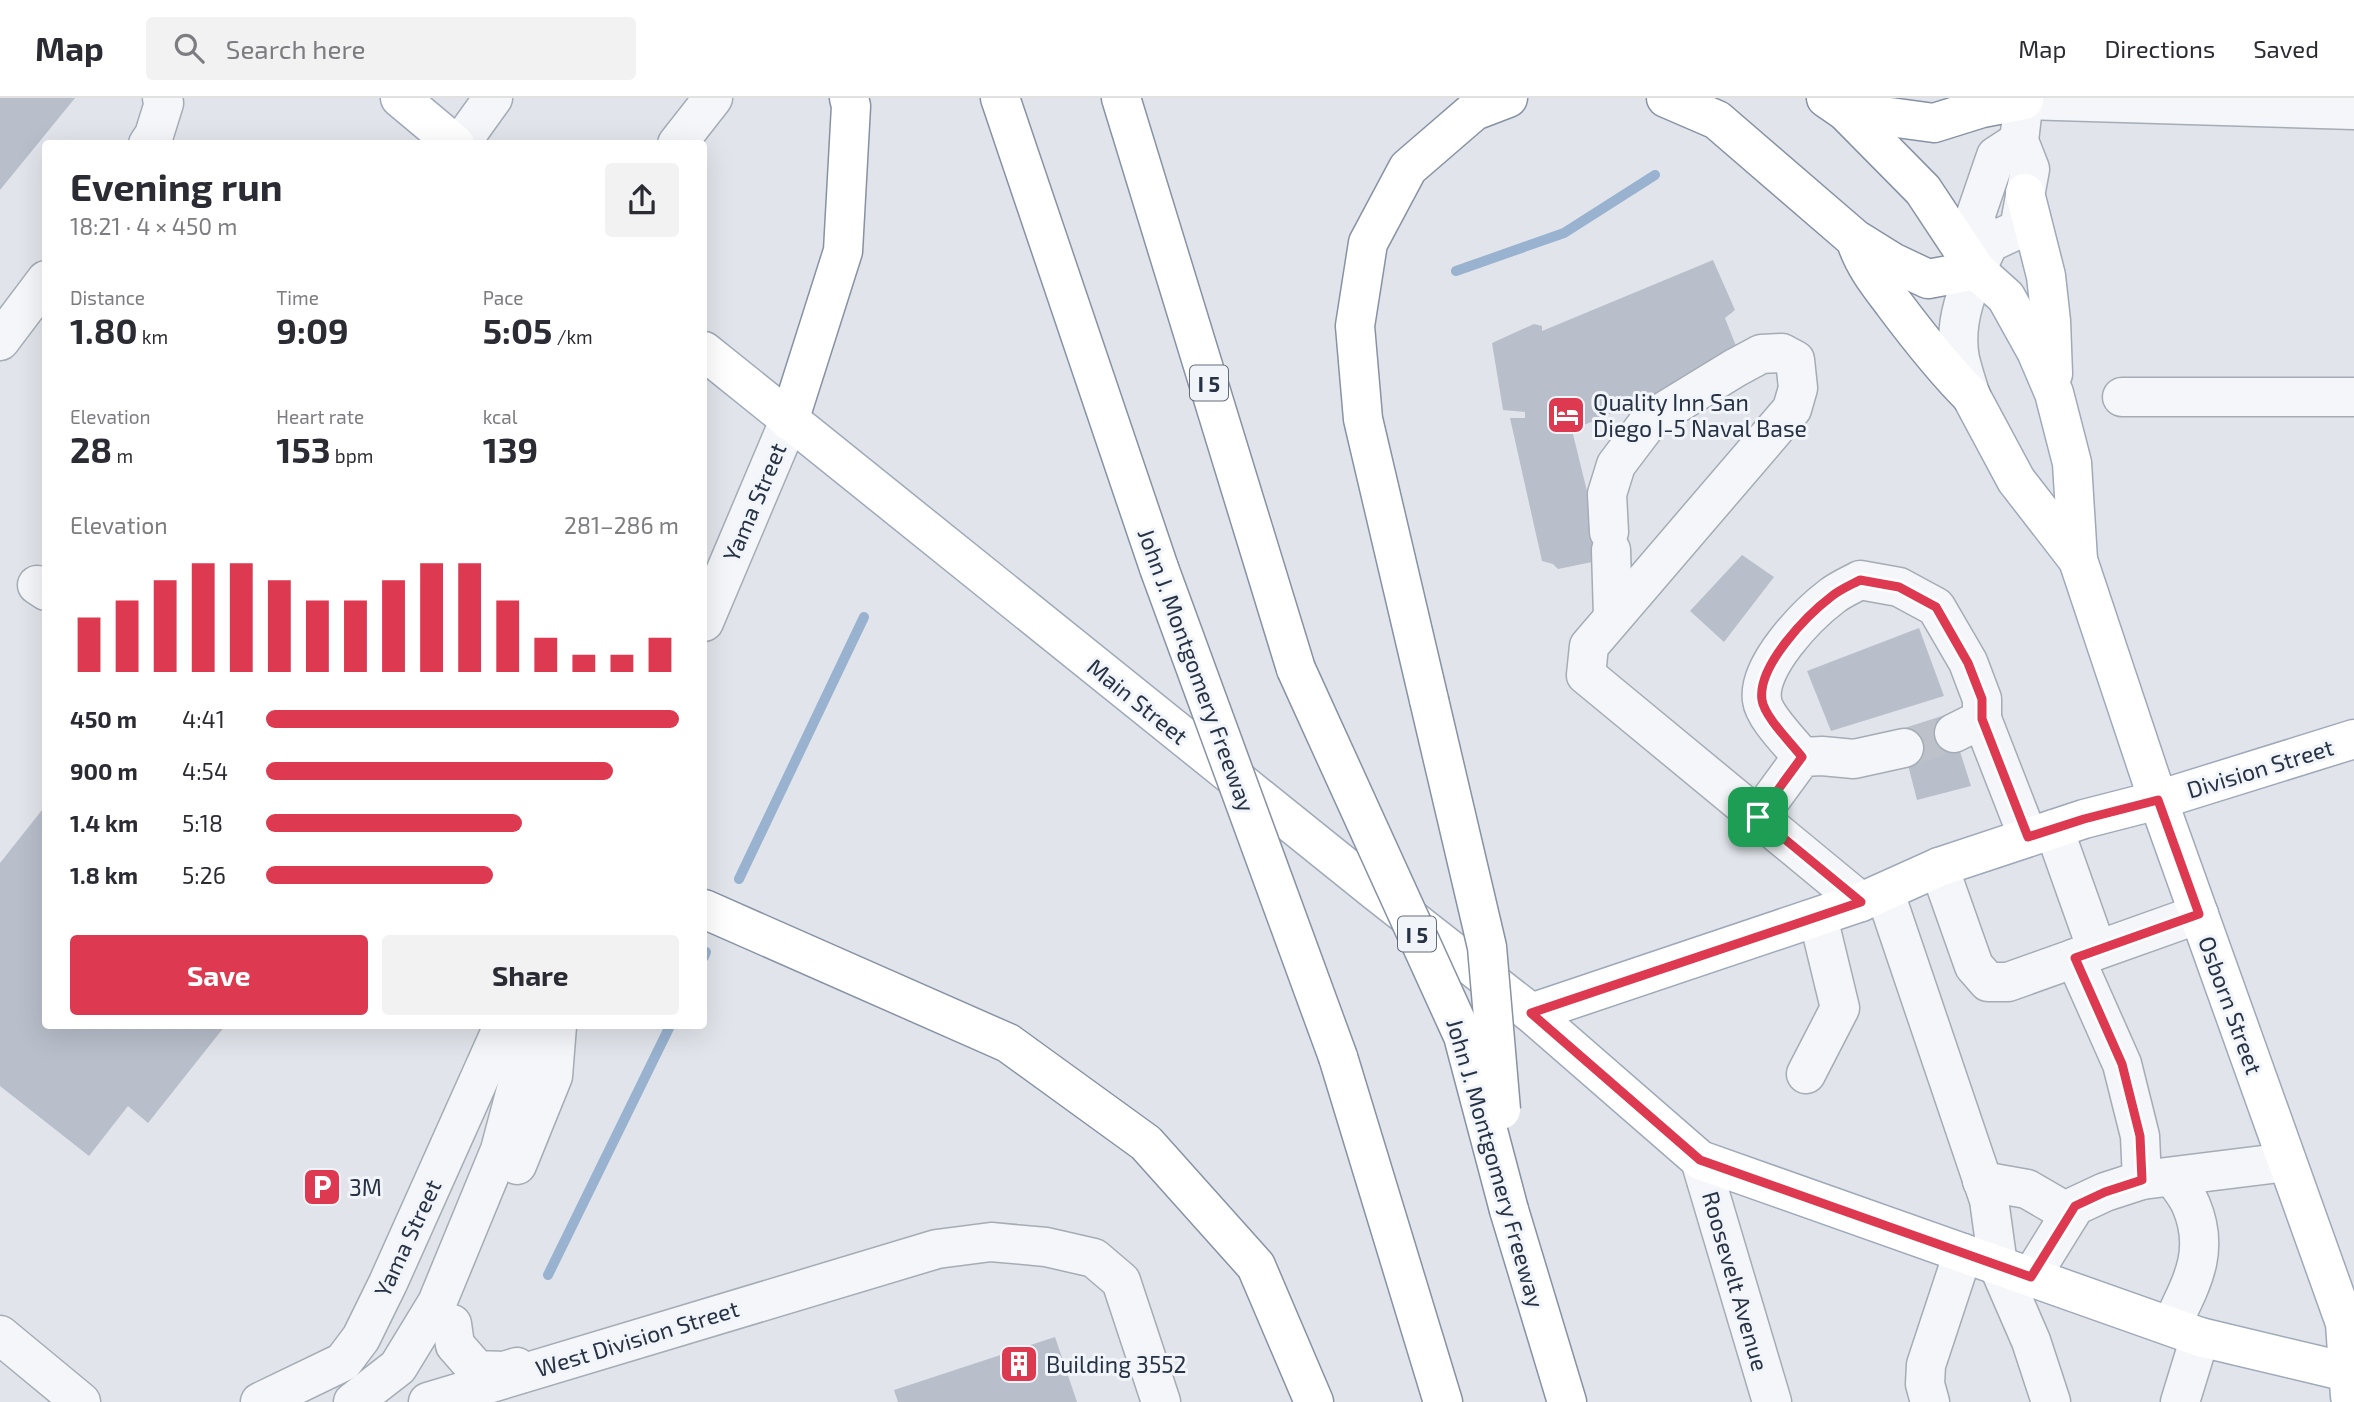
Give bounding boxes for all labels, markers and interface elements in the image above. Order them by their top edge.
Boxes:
search box [146,17,636,80]
text: Map [35,28,104,68]
icon: search [170,29,208,67]
text: Search here [226,33,365,64]
text: Map [2018,34,2066,63]
text: Directions [2104,34,2215,63]
text: Saved [2253,34,2319,63]
text: Evening run [70,163,283,209]
button: share [605,163,679,237]
text: 18:21 · 4 × 450 m [70,212,237,240]
text: Distance [70,286,145,309]
text: Time [276,286,319,309]
text: Pace [483,286,524,309]
text: 1.80 [70,309,138,351]
text: 9:09 [276,309,349,351]
text: 5:05 [483,309,552,351]
text: km [138,325,168,348]
text: /km [552,325,593,348]
road number: I 5 [1190,366,1228,400]
place label: Quality Inn San Diego I-5 Naval Base [1593,388,1807,442]
hotel icon: Quality Inn San Diego I-5 Naval Base [1545,394,1587,436]
text: Elevation [70,405,151,428]
text: Heart rate [276,405,364,428]
text: kcal [483,405,517,428]
text: 28 [70,428,112,470]
text: 153 [276,428,331,470]
text: 139 [483,428,538,470]
street label: Yama Street [716,438,792,566]
text: m [112,444,133,467]
text: bpm [331,444,373,467]
text: Elevation [70,511,168,539]
text: 281–286 m [564,511,679,539]
street label: John J. Montgomery Freeway [1133,525,1261,815]
street label: Main Street [1082,652,1194,750]
text: 450 m [70,705,137,733]
text: 4:41 [182,705,225,733]
street label: Division Street [2183,732,2337,804]
text: 900 m [70,757,138,785]
text: 4:54 [182,757,228,785]
pin [1728,787,1788,847]
icon: arrive [1739,798,1777,836]
text: 1.4 km [70,809,138,837]
text: 5:18 [182,809,223,837]
text: 1.8 km [70,861,138,889]
text: 5:26 [182,861,226,889]
road number: I 5 [1398,916,1436,952]
street label: Osborn Street [2193,932,2269,1078]
button: Save [70,935,368,1015]
button: Share [382,935,679,1015]
street label: John J. Montgomery Freeway [1441,1015,1551,1311]
parking icon: 3M [301,1166,343,1208]
place label: 3M [349,1173,382,1201]
street label: Yama Street [368,1175,446,1301]
street label: Roosevelt Avenue [1697,1188,1775,1374]
street label: West Division Street [532,1294,742,1382]
building icon: Building 3552 [998,1343,1040,1385]
place label: Building 3552 [1046,1350,1186,1378]

